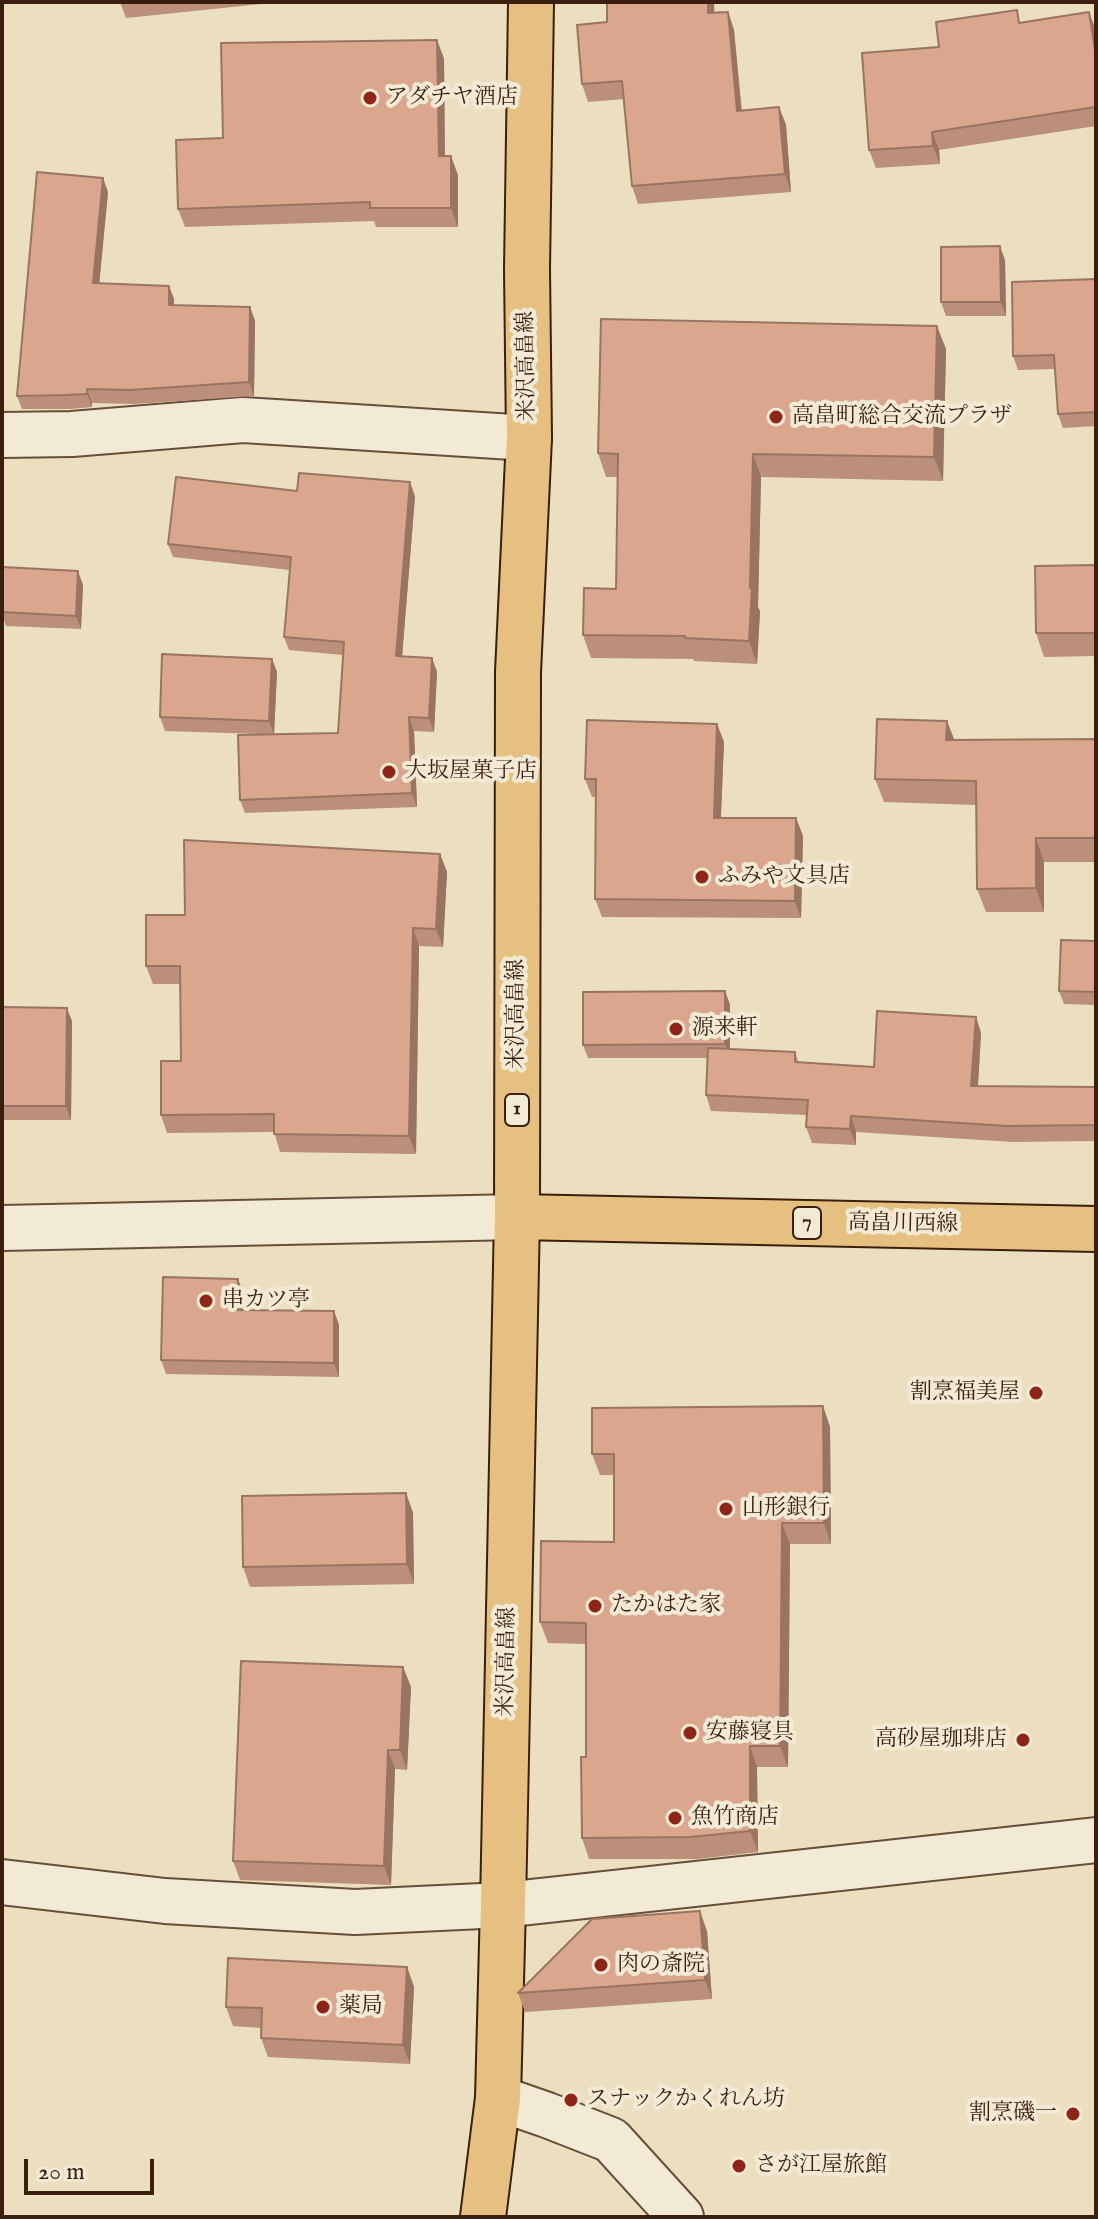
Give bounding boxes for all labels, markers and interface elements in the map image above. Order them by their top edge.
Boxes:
place label: アダチヤ酒店 [386,85,518,111]
marker: アダチヤ酒店 [361,89,379,107]
street label: 米沢高畠線 [514,311,542,421]
place label: 高畠町総合交流プラザ [792,404,1012,430]
marker: 高畠町総合交流プラザ [767,408,785,426]
place label: 大坂屋菓子店 [405,759,537,785]
marker: 大坂屋菓子店 [380,763,398,781]
place label: ふみや文具店 [718,864,850,890]
marker: ふみや文具店 [693,868,711,886]
street label: 米沢高畠線 [504,959,530,1069]
place label: 源来軒 [692,1016,758,1042]
marker: 源来軒 [667,1020,685,1038]
road number: 1 [505,1094,529,1126]
road number: 7 [793,1207,821,1239]
street label: 高畠川西線 [848,1211,958,1239]
place label: 串カツ亭 [222,1288,310,1314]
marker: 串カツ亭 [197,1292,215,1310]
place label: 割烹福美屋 [910,1380,1020,1406]
marker: 割烹福美屋 [1027,1384,1045,1402]
place label: 山形銀行 [742,1496,830,1522]
marker: 山形銀行 [717,1500,735,1518]
place label: たかはた家 [611,1593,721,1619]
marker: たかはた家 [586,1597,604,1615]
street label: 米沢高畠線 [494,1607,522,1717]
place label: 安藤寝具 [706,1720,794,1746]
marker: 安藤寝具 [681,1724,699,1742]
place label: 高砂屋珈琲店 [875,1727,1007,1753]
marker: 高砂屋珈琲店 [1014,1731,1032,1749]
place label: 魚竹商店 [691,1805,779,1831]
marker: 魚竹商店 [666,1809,684,1827]
place label: 肉の斎院 [617,1952,705,1978]
marker: 肉の斎院 [592,1956,610,1974]
place label: 薬局 [339,1994,383,2020]
marker: 薬局 [314,1998,332,2016]
place label: スナックかくれん坊 [587,2087,785,2113]
marker: スナックかくれん坊 [562,2091,580,2109]
place label: 割烹磯一 [969,2101,1057,2127]
marker: 割烹磯一 [1064,2105,1082,2123]
scale bar [28,2143,158,2193]
place label: さが江屋旅館 [755,2153,887,2179]
text: 20 m [38,2157,85,2188]
marker: さが江屋旅館 [730,2157,748,2175]

